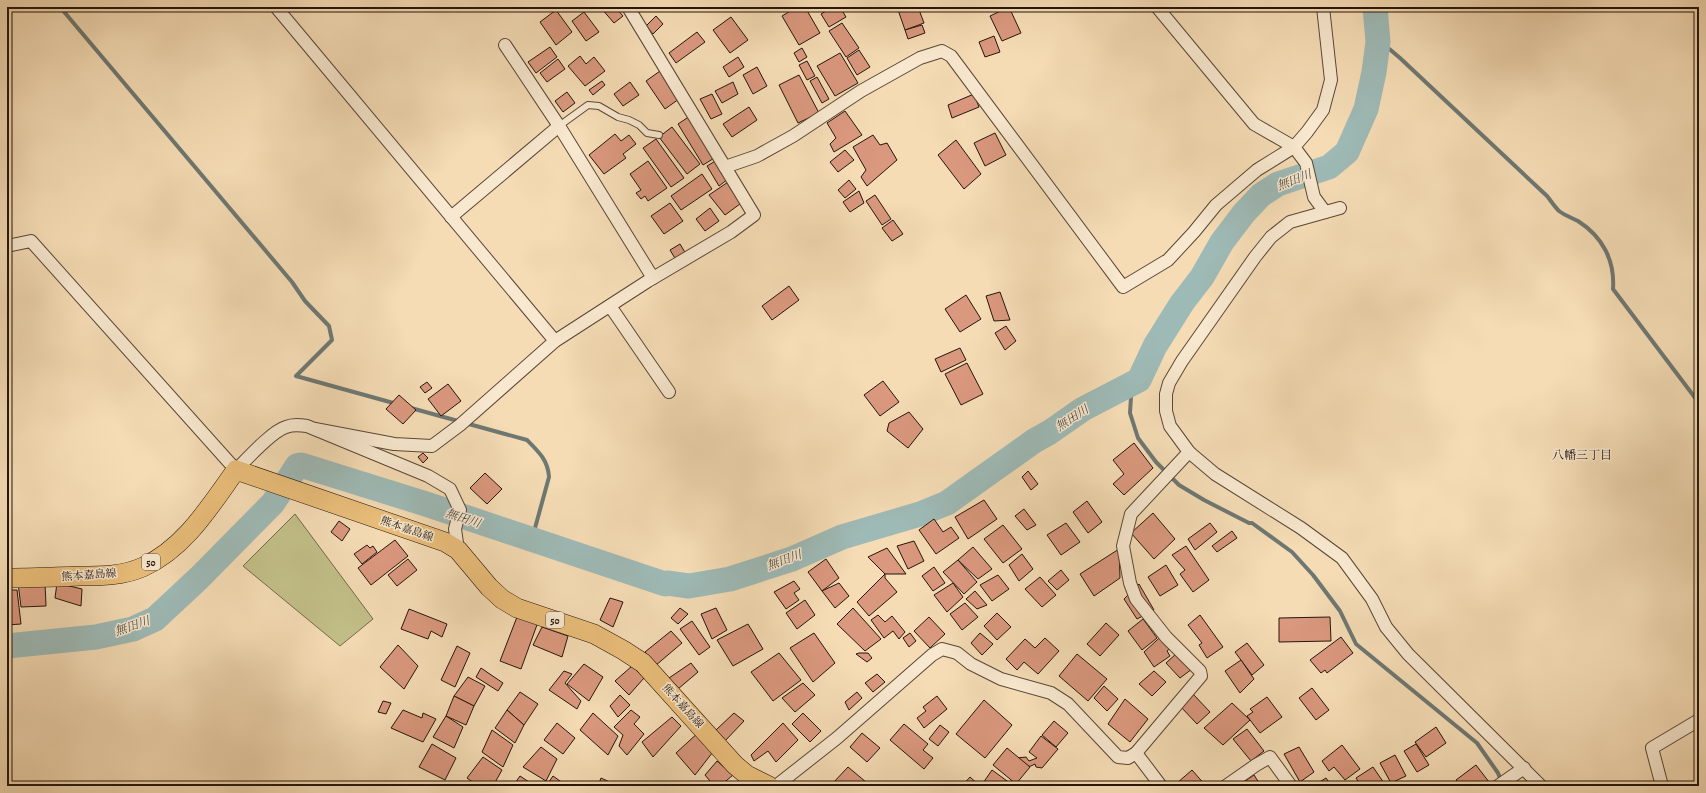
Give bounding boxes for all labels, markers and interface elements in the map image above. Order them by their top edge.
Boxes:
water label: 無田川 [1274,165,1316,194]
water label: 無田川 [1053,400,1093,435]
district label: 八幡三丁目 [1552,447,1612,463]
water label: 無田川 [443,505,484,532]
street label: 熊本嘉島線 [379,513,435,545]
water label: 無田川 [764,546,806,574]
road number: 50 [142,554,160,570]
street label: 熊本嘉島線 [61,566,117,584]
water label: 無田川 [112,612,154,639]
road number: 50 [546,612,564,628]
street label: 熊本嘉島線 [659,681,707,731]

